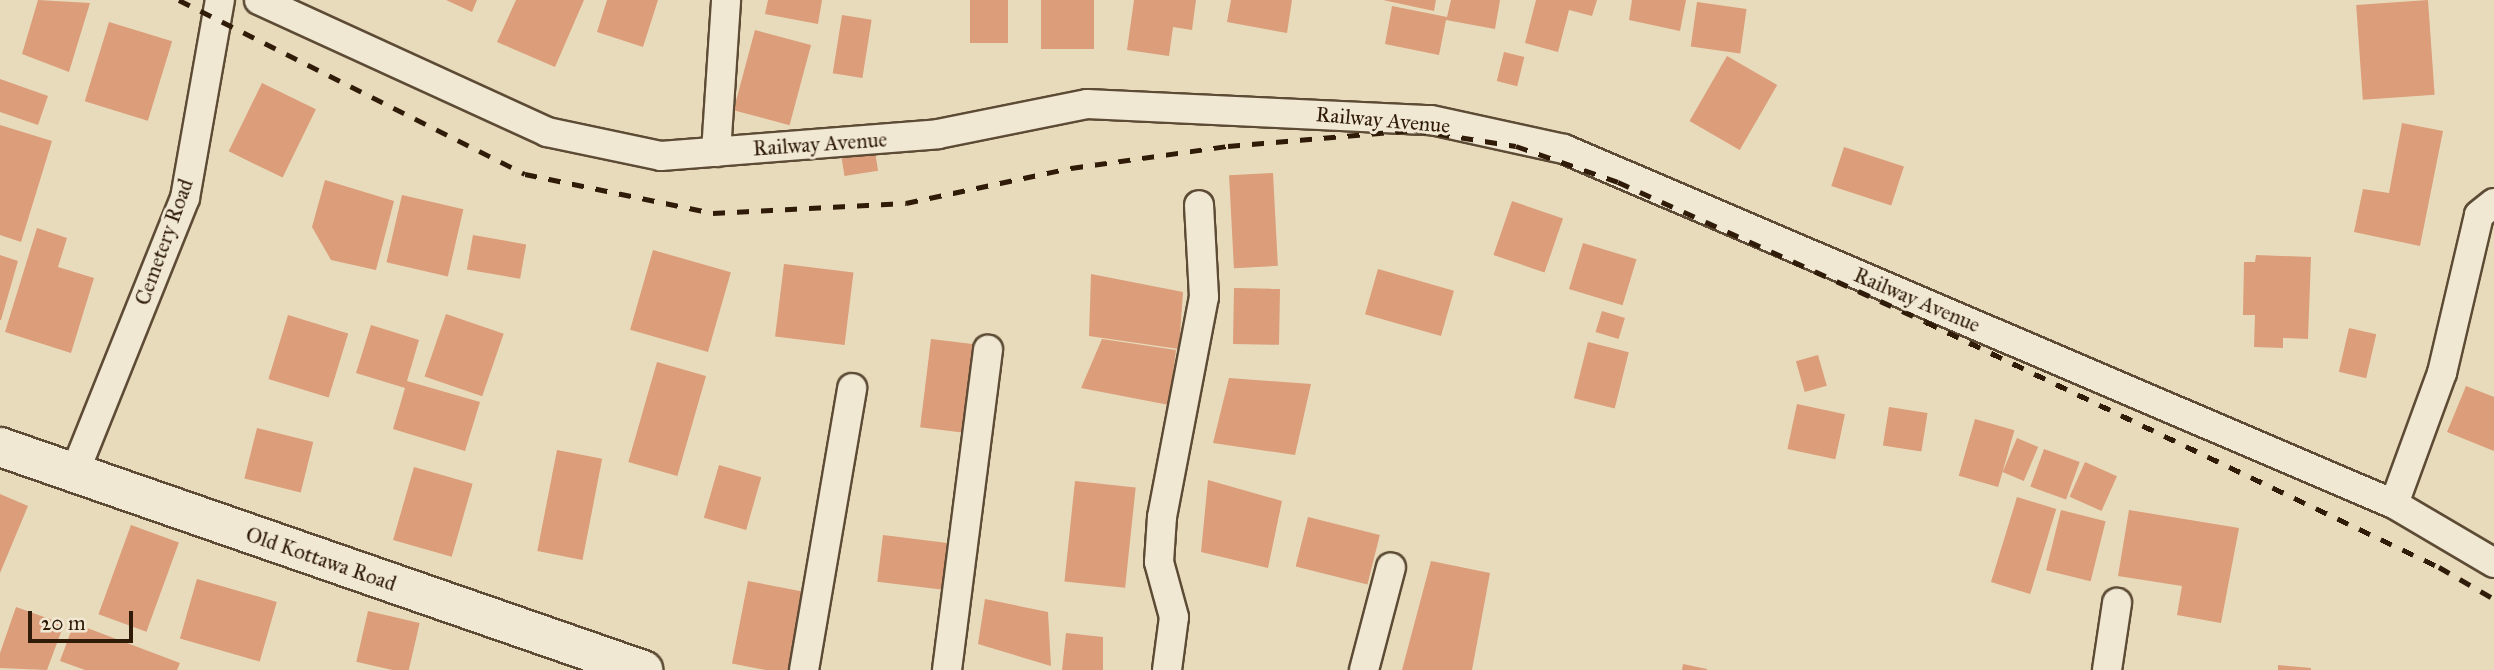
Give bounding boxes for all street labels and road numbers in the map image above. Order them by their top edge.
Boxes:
street label: Railway Avenue [1315,102,1451,138]
street label: Railway Avenue [752,127,888,161]
street label: Cemetery Road [129,175,199,309]
street label: Railway Avenue [1850,262,1984,338]
street label: Old Kottawa Road [242,521,400,597]

